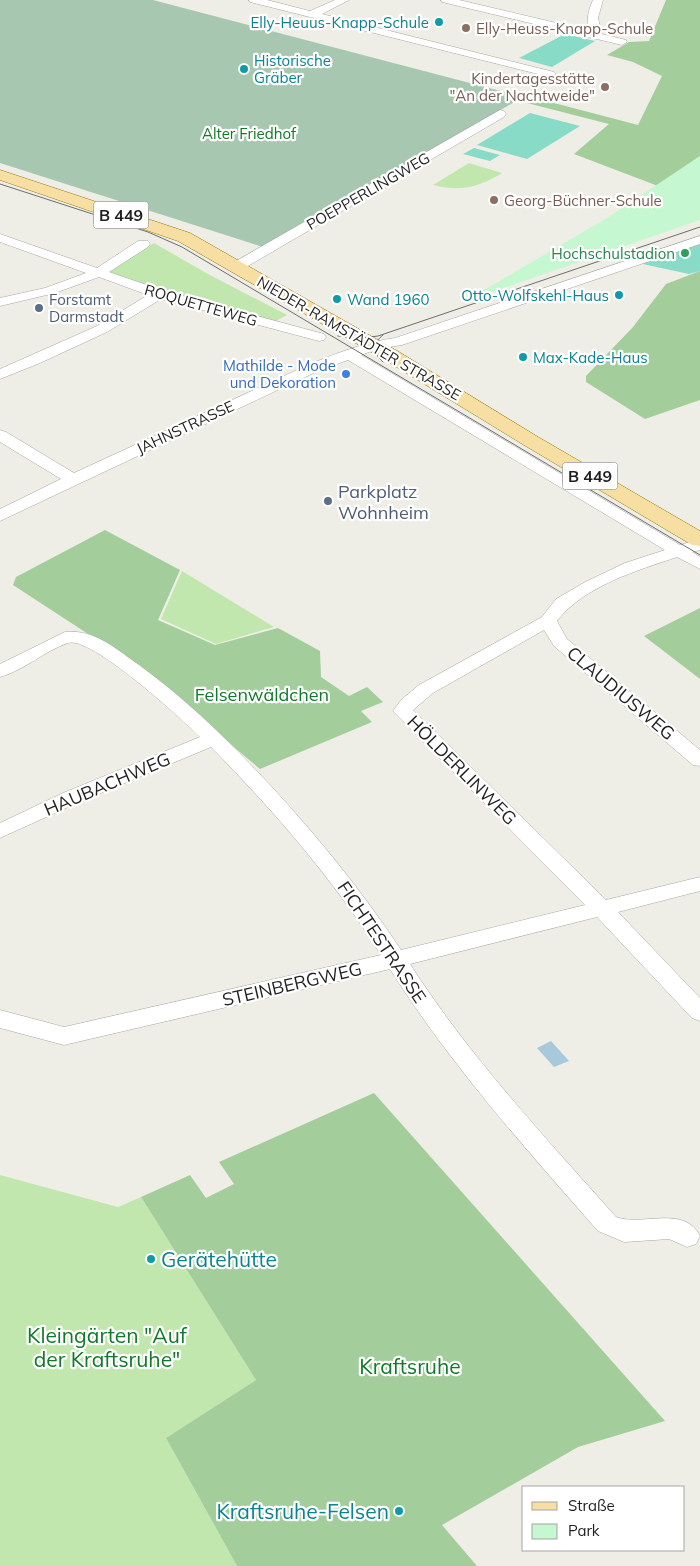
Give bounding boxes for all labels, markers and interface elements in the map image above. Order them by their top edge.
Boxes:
place label: Elly-Heuus-Knapp-Schule [251,13,429,32]
marker: Elly-Heuus-Knapp-Schule [433,16,445,28]
place label: Elly-Heuss-Knapp-Schule [476,19,653,38]
marker: Elly-Heuss-Knapp-Schule [460,22,472,34]
place label: Historische Gräber [254,51,331,87]
marker: Historische Gräber [238,63,250,75]
place label: Kindertagesstätte "An der Nachtweide" [449,69,595,105]
marker: Kindertagesstätte "An der Nachtweide" [599,81,611,93]
park label: Alter Friedhof [202,124,297,143]
street label: POEPPERLINGWEG [303,148,433,234]
place label: Georg-Büchner-Schule [504,191,662,210]
marker: Georg-Büchner-Schule [488,194,500,206]
road number: B 449 [94,202,148,228]
place label: Hochschulstadion [551,244,675,263]
marker: Hochschulstadion [679,247,691,259]
street label: NIEDER-RAMSTÄDTER STRASSE [254,272,464,404]
street label: ROQUETTEWEG [142,280,260,330]
place label: Otto-Wolfskehl-Haus [461,286,609,305]
marker: Otto-Wolfskehl-Haus [613,289,625,301]
place label: Forstamt Darmstadt [49,290,124,326]
place label: Wand 1960 [347,290,430,309]
marker: Wand 1960 [331,293,343,305]
marker: Forstamt Darmstadt [33,302,45,314]
place label: Max-Kade-Haus [533,348,648,367]
marker: Max-Kade-Haus [517,351,529,363]
place label: Mathilde - Mode und Dekoration [223,356,336,392]
marker: Mathilde - Mode und Dekoration [340,368,352,380]
street label: JAHNSTRASSE [133,396,237,458]
road number: B 449 [562,462,618,490]
place label: Parkplatz Wohnheim [338,480,429,524]
marker: Parkplatz Wohnheim [322,495,334,507]
street label: CLAUDIUSWEG [562,641,680,745]
park label: Felsenwäldchen [195,683,329,706]
street label: HÖLDERLINWEG [402,710,522,830]
street label: HAUBACHWEG [40,747,174,821]
street label: FICHTESTRASSE [333,877,431,1007]
street label: STEINBERGWEG [220,957,364,1011]
place label: Gerätehütte [161,1246,277,1272]
marker: Gerätehütte [145,1253,157,1265]
park label: Kleingärten "Auf der Kraftsruhe" [27,1322,188,1372]
park label: Kraftsruhe [359,1353,461,1379]
legend [522,1486,685,1551]
text: Straße [568,1496,615,1515]
place label: Kraftsruhe-Felsen [217,1498,389,1524]
marker: Kraftsruhe-Felsen [393,1505,405,1517]
text: Park [568,1521,600,1540]

